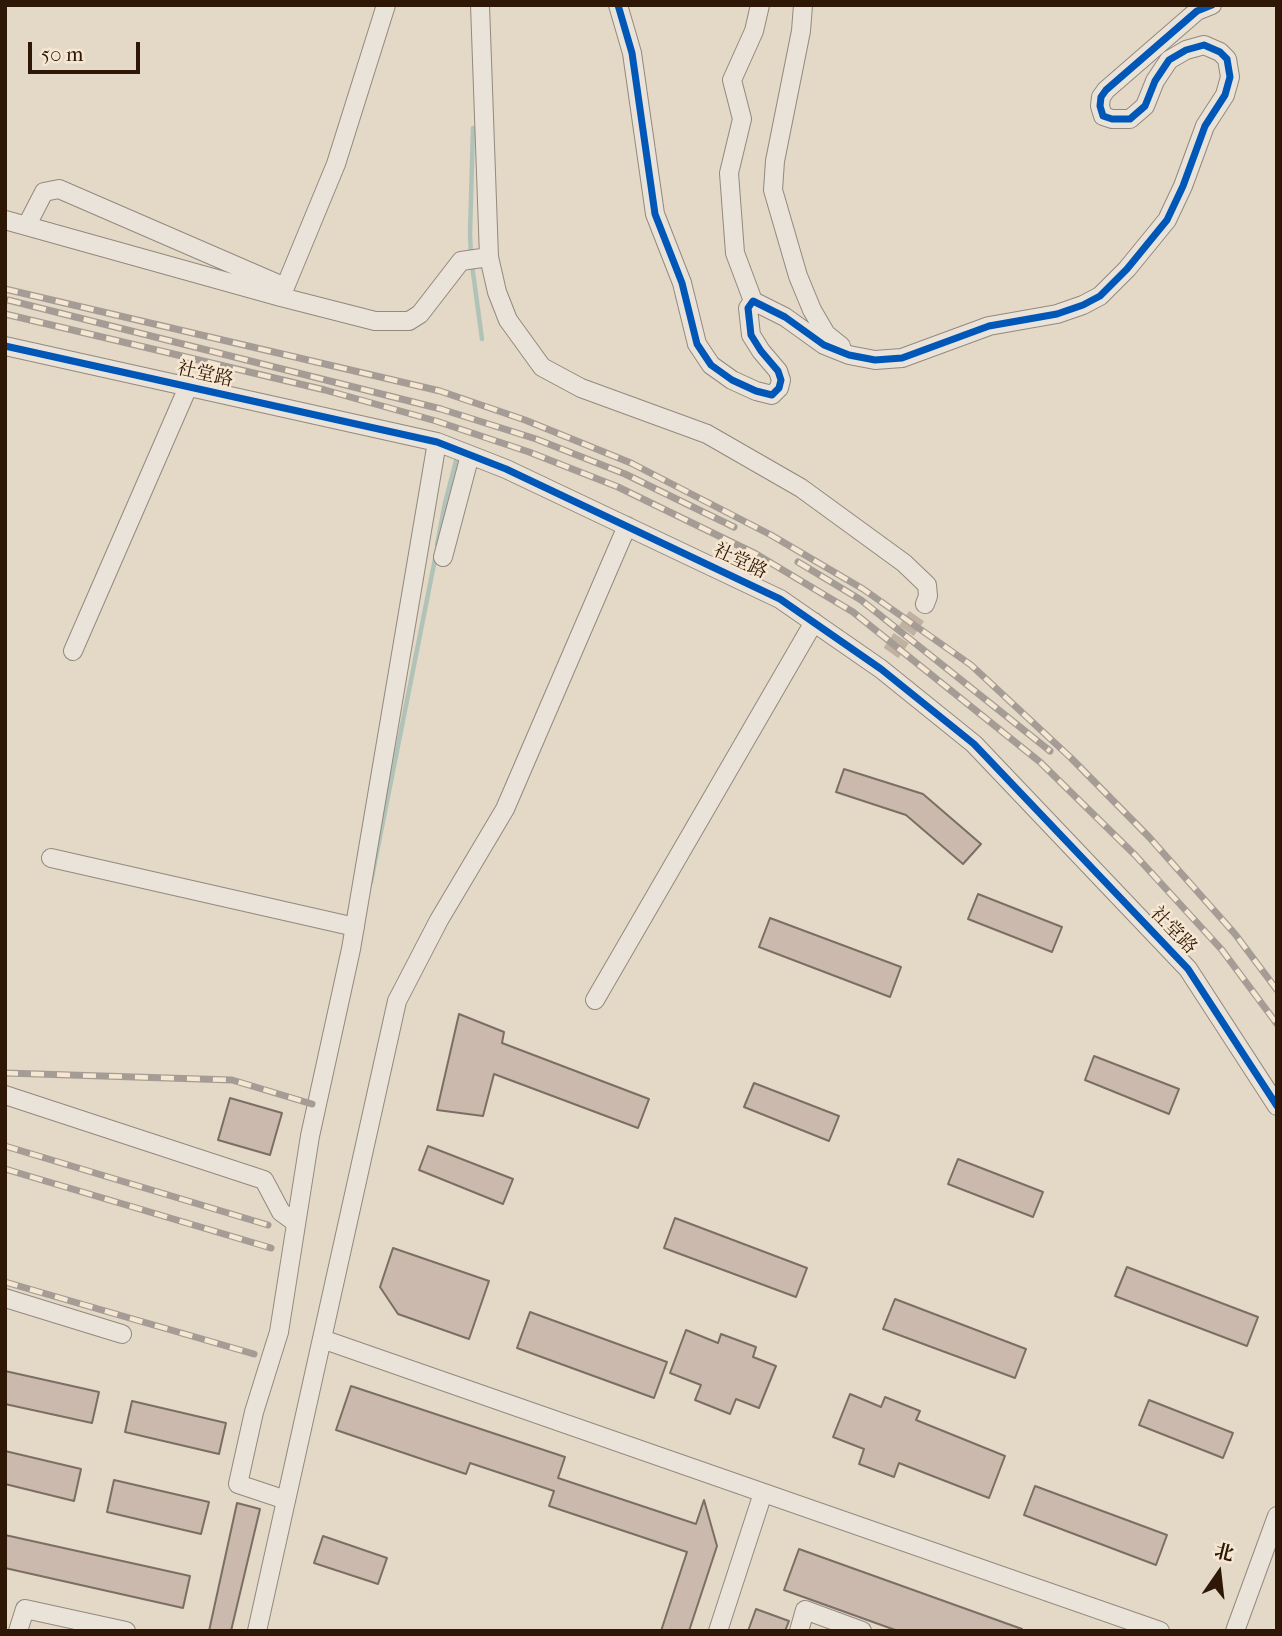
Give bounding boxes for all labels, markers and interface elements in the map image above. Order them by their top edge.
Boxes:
scale bar [32,28,144,72]
text: 50 m [41,42,84,66]
street label: 社堂路 [175,357,235,393]
street label: 社堂路 [709,540,771,584]
street label: 社堂路 [1145,903,1201,959]
north arrow [1184,1538,1254,1608]
text: 北 [1212,1540,1236,1566]

